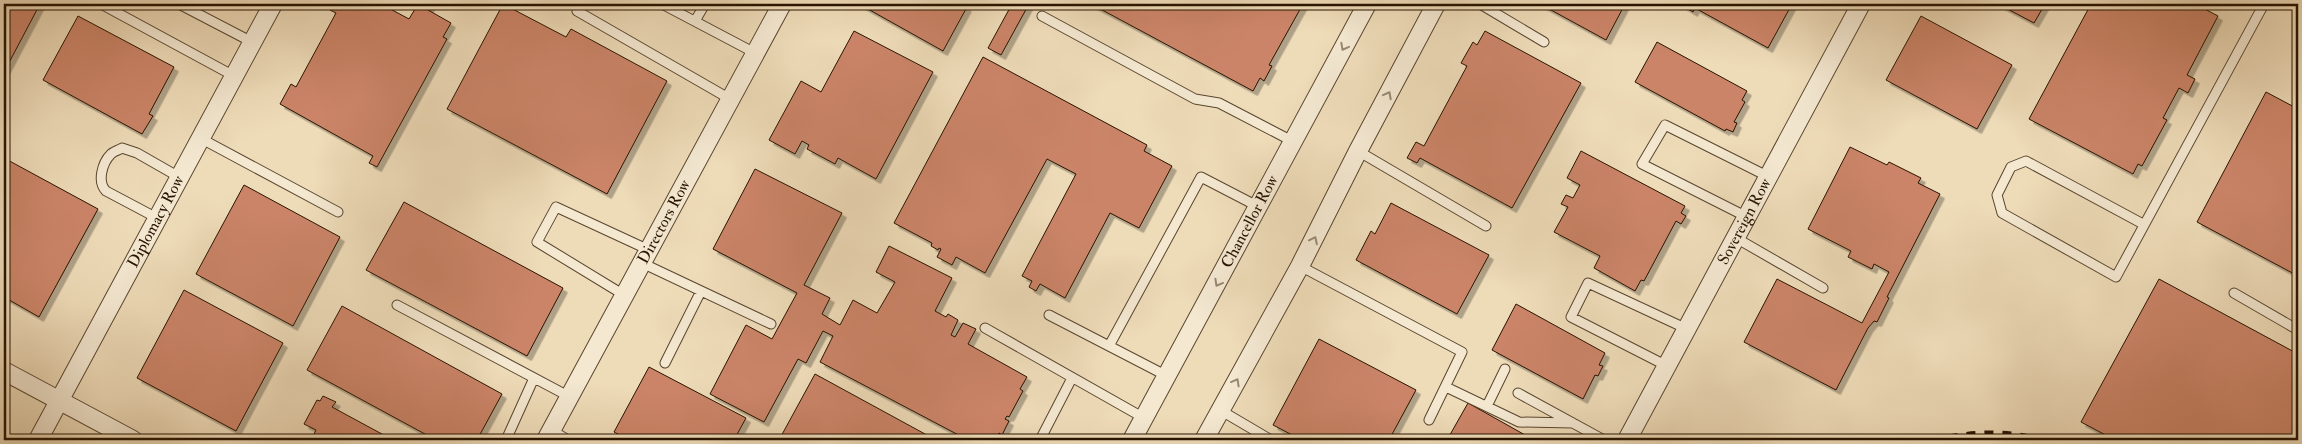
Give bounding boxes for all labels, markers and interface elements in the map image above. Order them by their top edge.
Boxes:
one-way arrow [1340,41,1350,50]
one-way arrow [1382,91,1392,100]
street label: Diplomacy Row [123,171,189,271]
street label: Chancellor Row [1217,171,1283,271]
street label: Sovereign Row [1713,174,1776,268]
street label: Directors Row [633,175,695,267]
one-way arrow [1308,236,1318,245]
one-way arrow [1214,277,1224,286]
one-way arrow [1230,378,1240,387]

